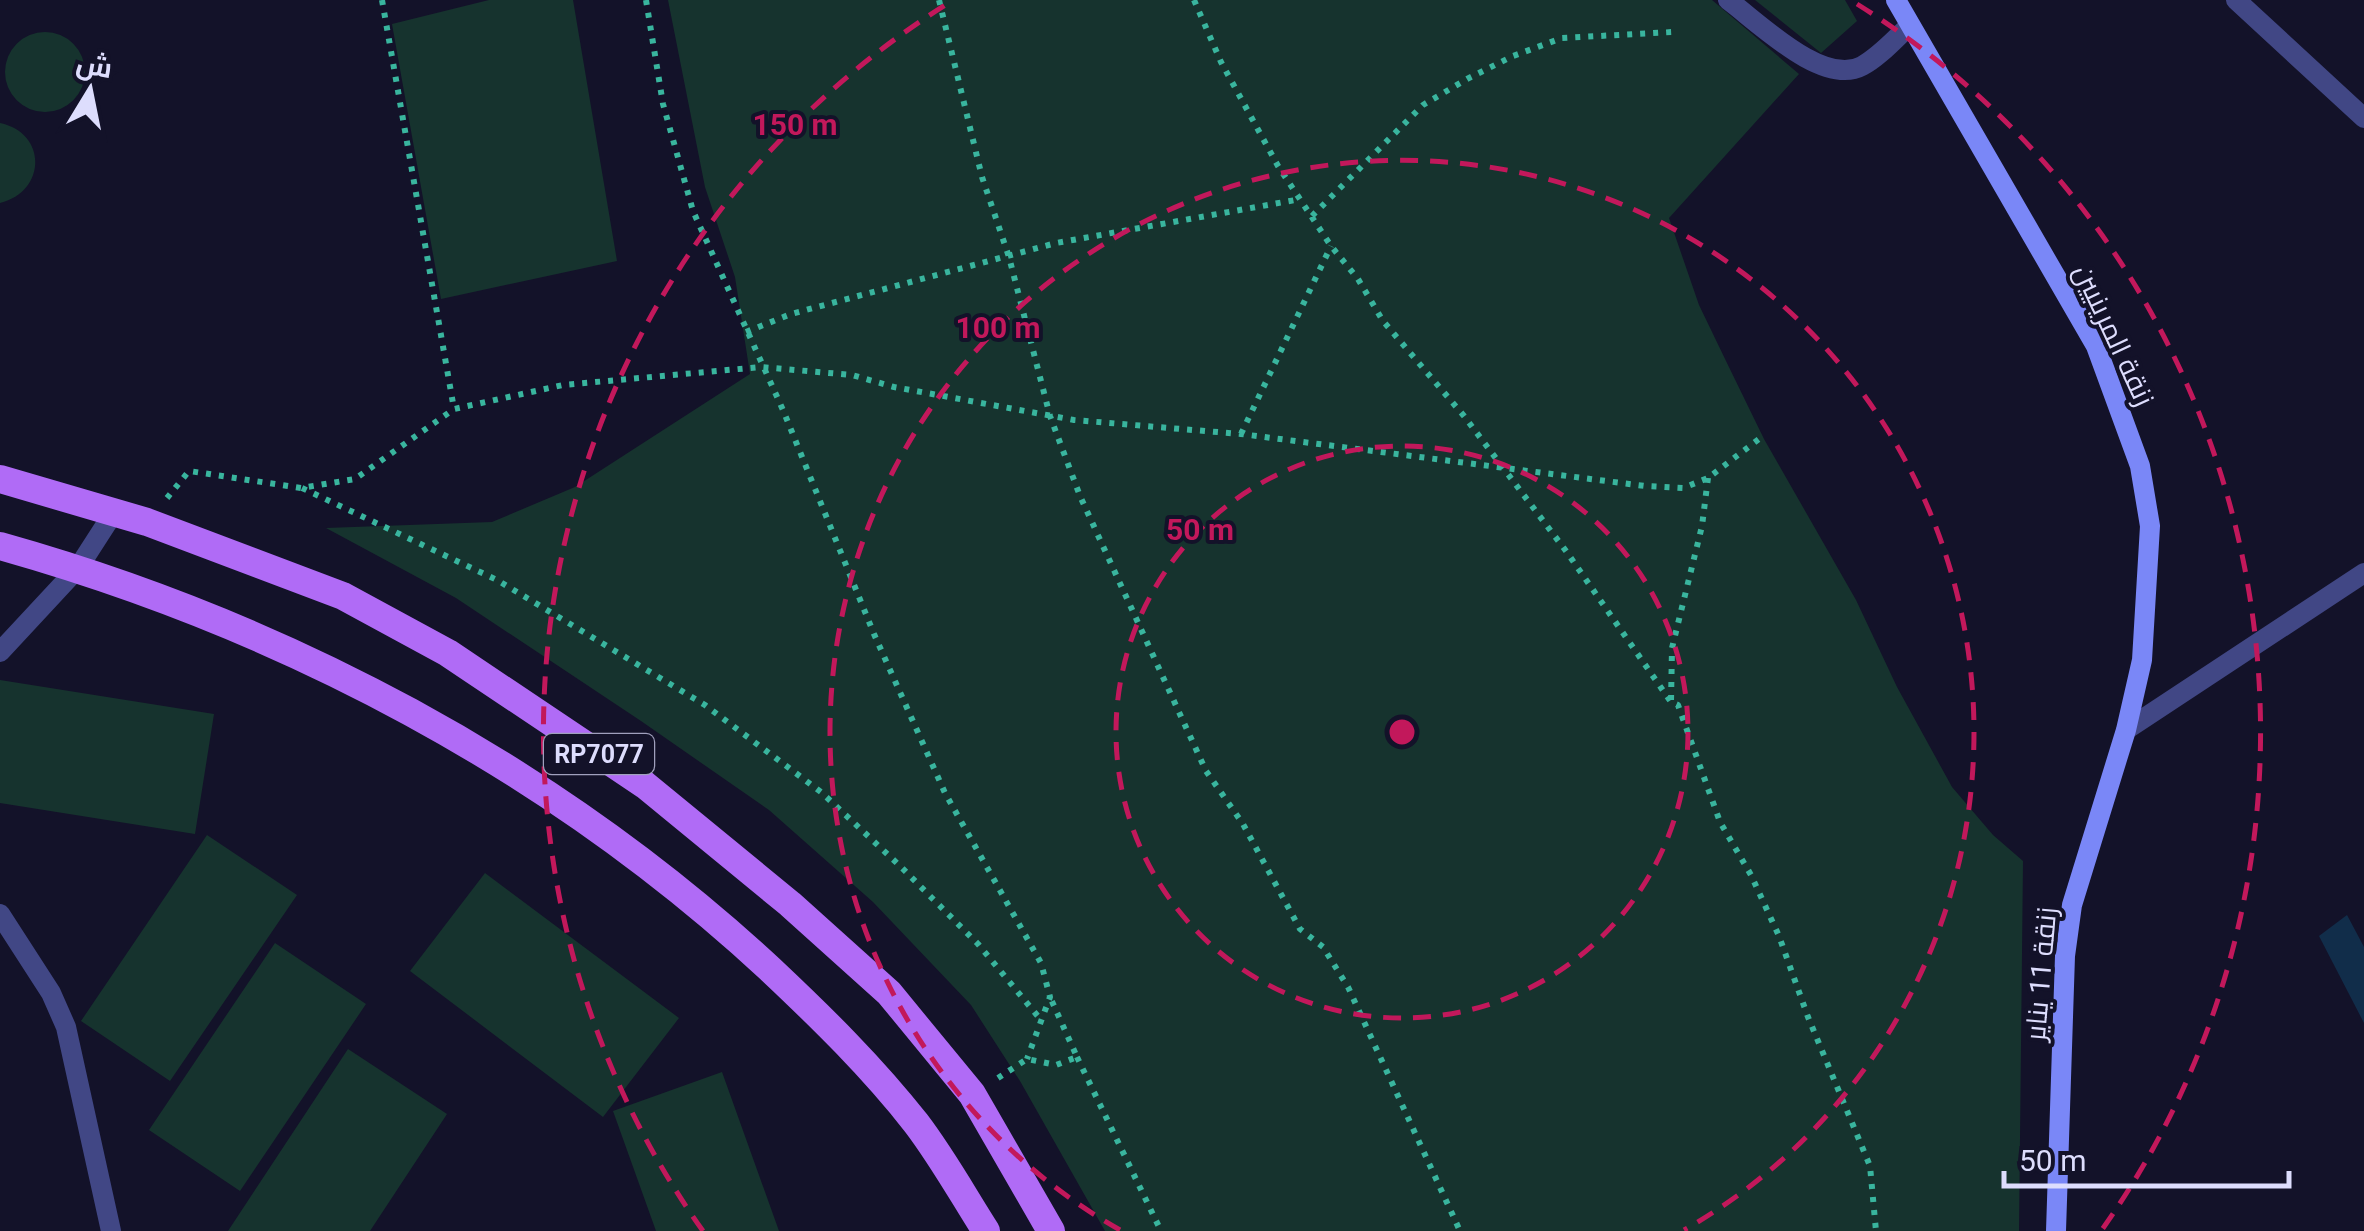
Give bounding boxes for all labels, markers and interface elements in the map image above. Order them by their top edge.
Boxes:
north arrow [40,40,140,140]
text: ش [74,47,115,85]
text: 150 m [752,107,838,142]
street label: زنقة المرينيين [2067,259,2161,411]
text: 100 m [955,310,1041,345]
text: 50 m [1166,512,1234,547]
centre of rings [1384,714,1420,750]
road number: RP7077 [544,734,654,774]
street label: زنقة 11 يناير [2019,906,2063,1044]
scale bar [2004,1126,2289,1188]
text: 50 m [2019,1143,2086,1178]

